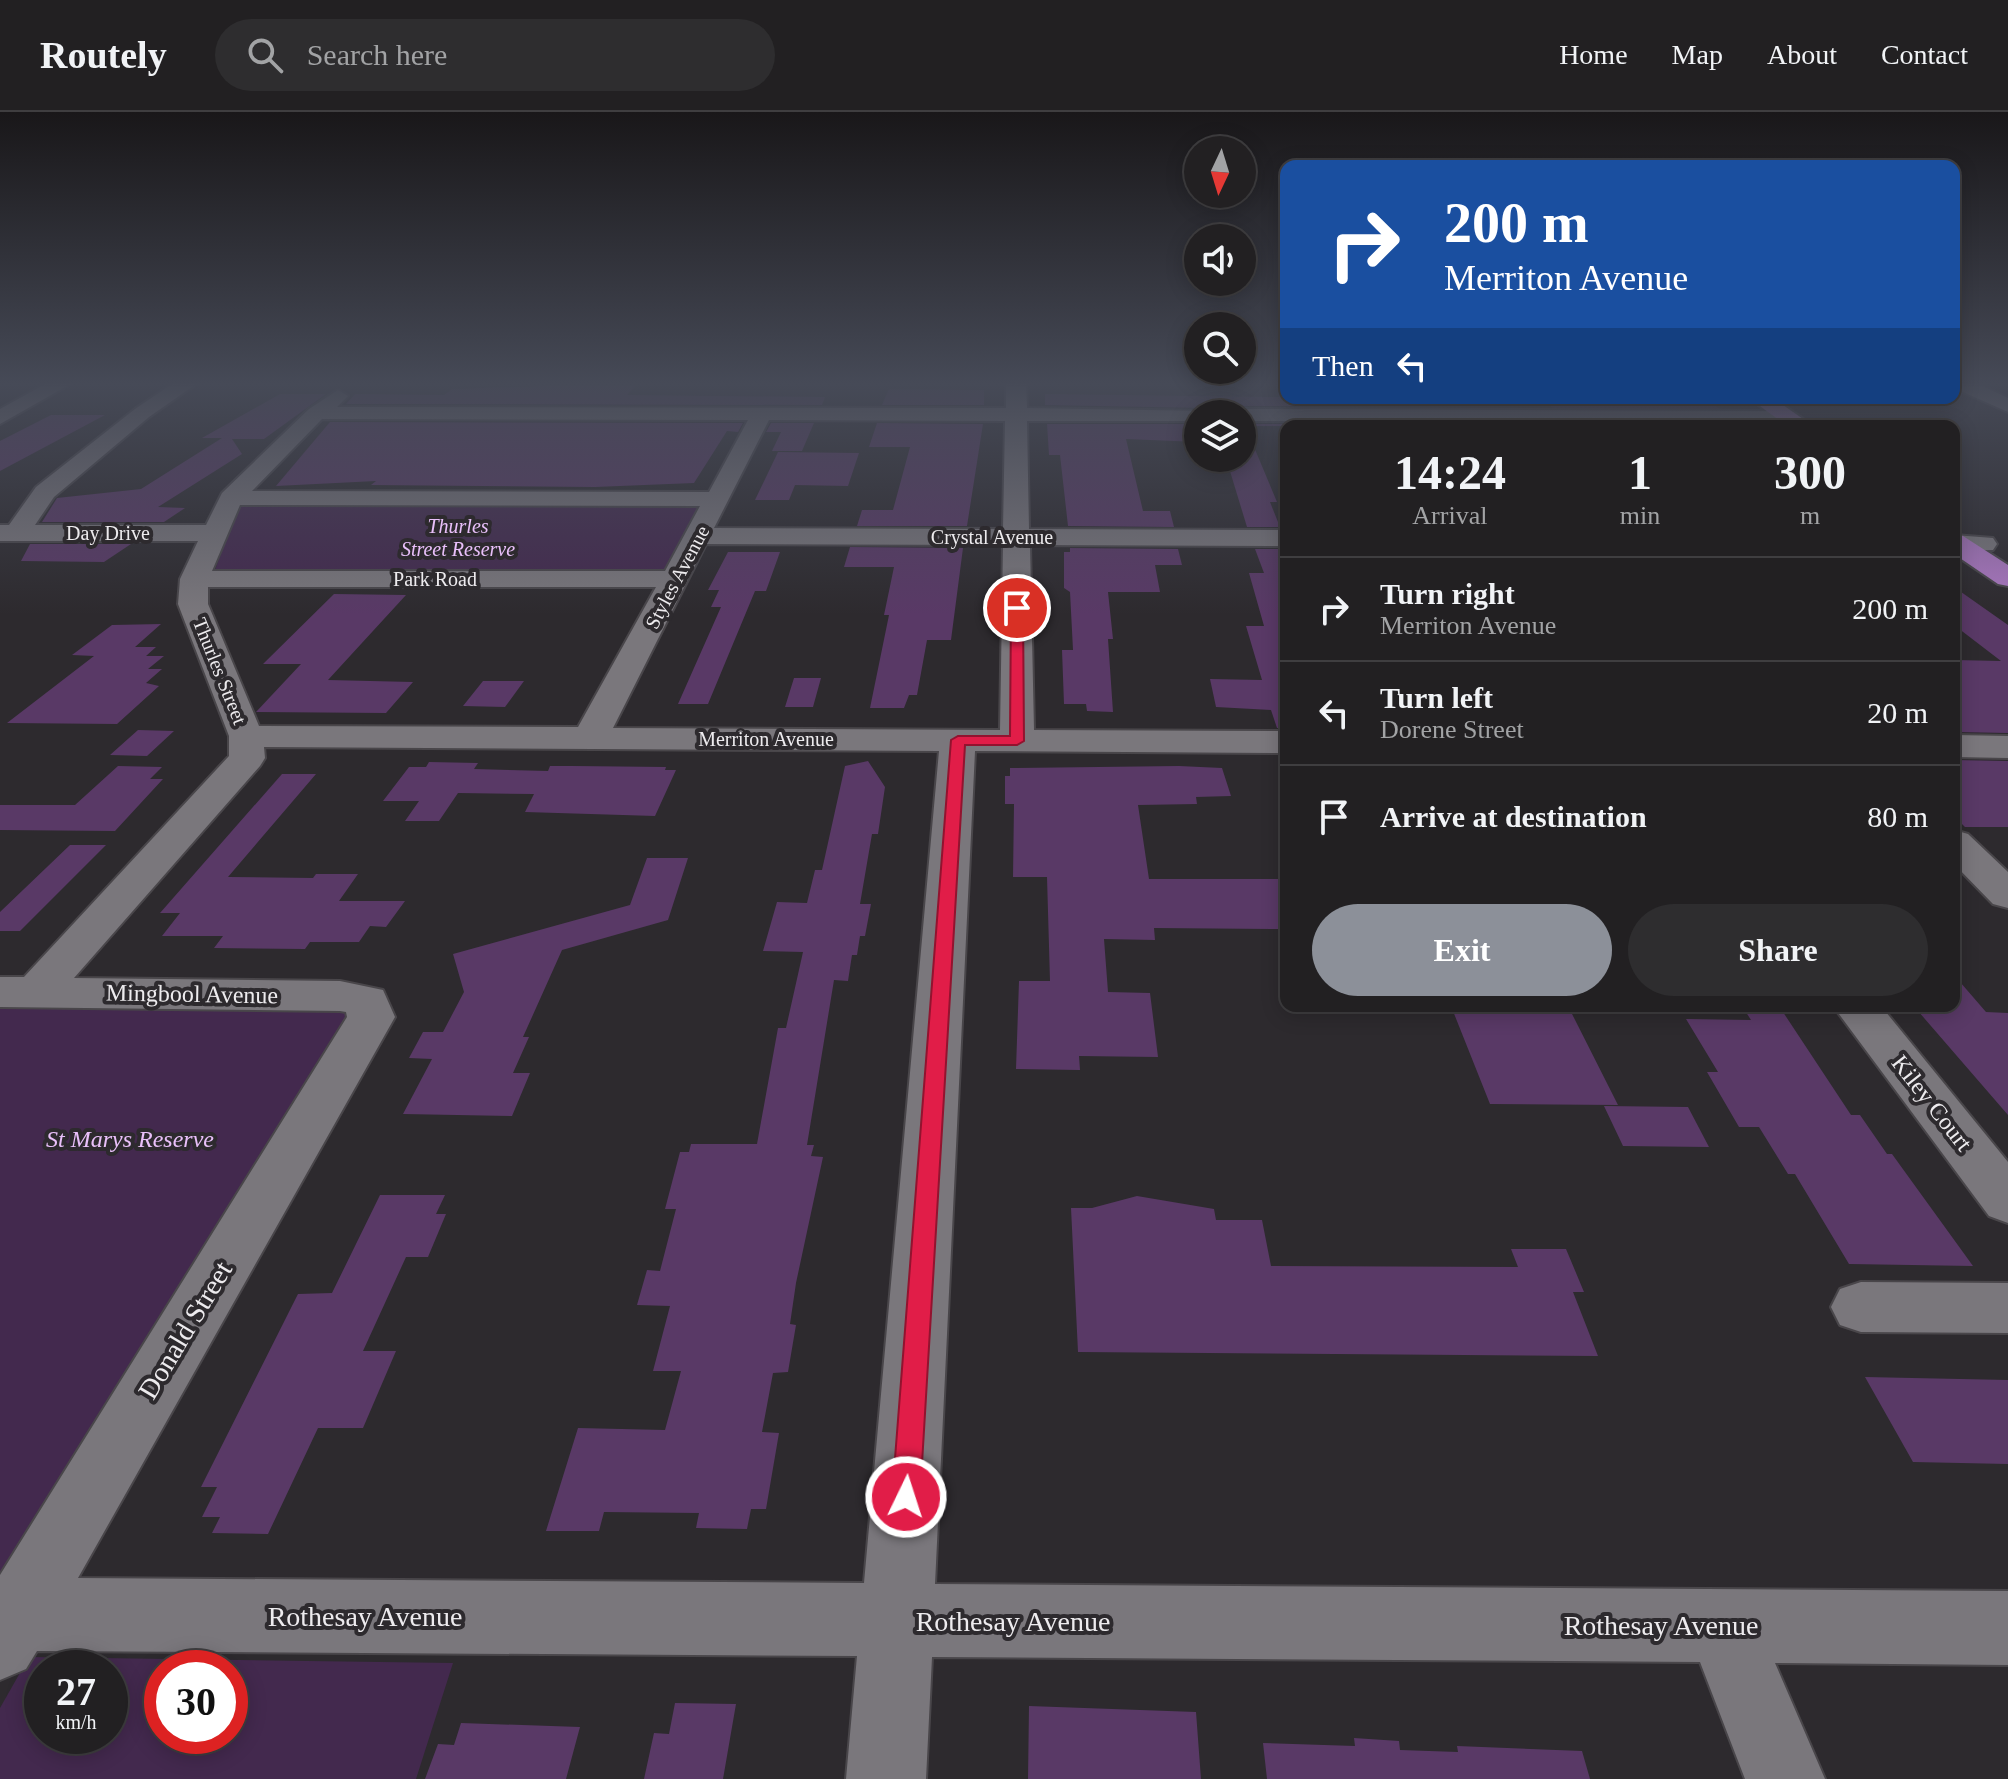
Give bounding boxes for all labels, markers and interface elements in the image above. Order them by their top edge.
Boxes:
search box [215,19,775,91]
icon: search [243,33,287,77]
text: Routely [40,34,167,76]
text: Search here [307,38,447,71]
text: Home [1559,39,1628,70]
text: Map [1672,39,1723,70]
text: About [1767,39,1837,70]
text: Contact [1881,39,1968,70]
north arrow [1184,136,1256,208]
map controls [1184,136,1256,472]
icon: right [1312,192,1416,296]
text: 200 m [1444,192,1589,254]
button: sound [1184,224,1256,296]
text: Merriton Avenue [1444,258,1688,298]
button: search [1184,312,1256,384]
icon: left [1390,344,1434,388]
text: Then [1312,349,1374,382]
button: layers [1184,400,1256,472]
text: 14:24 [1394,446,1506,499]
text: 1 [1628,446,1652,499]
text: 300 [1774,446,1846,499]
text: Arrival [1412,501,1487,530]
text: min [1620,501,1660,530]
text: m [1800,501,1820,530]
park label: Thurles Street Reserve [401,515,515,560]
street label: Day Drive [66,522,150,545]
street label: Styles Avenue [641,522,714,633]
street label: Crystal Avenue [931,526,1053,549]
street label: Park Road [393,568,477,590]
pin [983,574,1051,642]
text: Turn right [1380,577,1515,610]
icon: arrive [995,586,1039,630]
icon: right [1312,587,1356,631]
text: 200 m [1852,592,1928,625]
text: Merriton Avenue [1380,611,1556,640]
street label: Thurles Street [189,615,251,728]
text: Turn left [1380,681,1493,714]
icon: left [1312,691,1356,735]
text: 20 m [1867,696,1928,729]
text: Dorene Street [1380,715,1524,744]
street label: Merriton Avenue [698,728,834,750]
icon: arrive [1312,795,1356,839]
text: Arrive at destination [1380,800,1647,833]
text: 80 m [1867,800,1928,833]
button: Exit [1312,904,1612,996]
button: Share [1628,904,1928,996]
street label: Mingbool Avenue [106,979,278,1009]
street label: Kiley Court [1887,1050,1978,1156]
park label: St Marys Reserve [46,1126,214,1152]
street label: Donald Street [132,1256,238,1404]
position arrow [864,1455,948,1539]
street label: Rothesay Avenue [268,1601,462,1632]
street label: Rothesay Avenue [916,1606,1110,1637]
street label: Rothesay Avenue [1564,1610,1758,1641]
speed limit sign: 30 [144,1650,248,1754]
text: 27 [56,1669,96,1714]
text: km/h [55,1711,97,1733]

